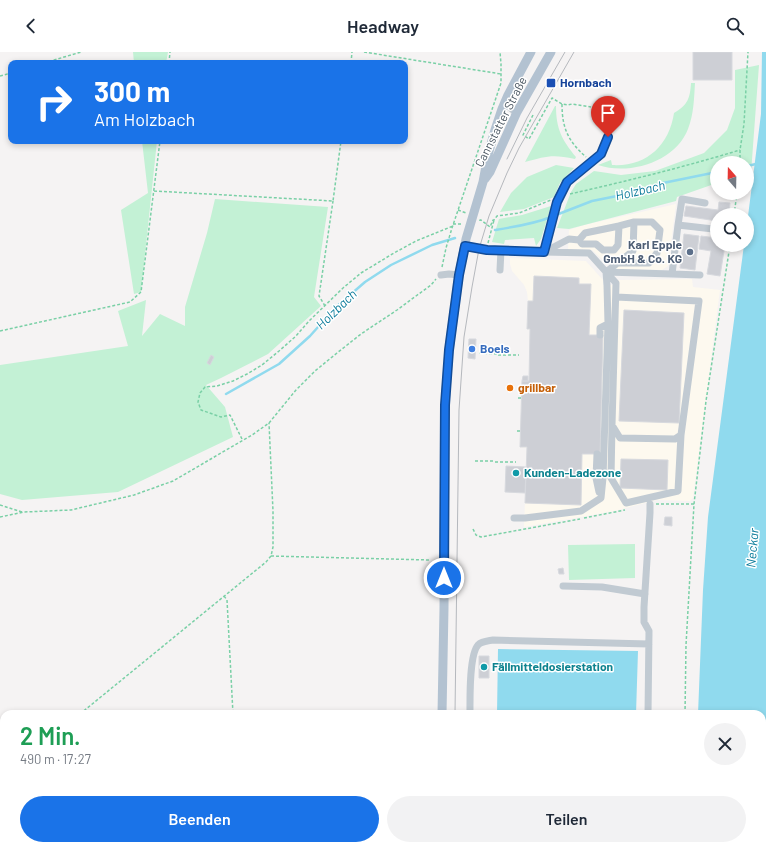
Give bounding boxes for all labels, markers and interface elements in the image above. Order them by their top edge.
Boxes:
icon: back [20,15,42,37]
text: Headway [347,15,419,37]
icon: search [724,15,746,37]
text: 300 m [94,74,170,108]
street label: Cannstatter Straße [471,74,529,169]
place label: Hornbach [560,75,612,89]
icon: right [28,76,80,128]
marker: Hornbach [545,77,557,89]
pin [591,96,625,137]
icon: arrive [597,102,619,124]
text: Am Holzbach [94,108,195,130]
north arrow [710,156,754,200]
map controls [710,156,754,252]
water label: Holzbach [613,176,667,204]
button: search [710,208,754,252]
place label: Karl Epple GmbH & Co. KG [603,237,682,265]
marker: Karl Epple GmbH & Co. KG [685,247,695,257]
water label: Holzbach [312,285,360,332]
place label: Boels [480,341,510,355]
marker: Boels [467,344,477,354]
place label: grillbar [518,380,556,394]
marker: grillbar [505,383,515,393]
place label: Kunden-Ladezone [524,465,622,479]
marker: Kunden-Ladezone [511,468,521,478]
water label: Neckar [742,527,762,568]
position arrow [423,557,465,599]
place label: Fällmitteldosierstation [492,659,613,673]
marker: Fällmitteldosierstation [479,662,489,672]
text: 2 Min. [20,721,81,750]
button: close [704,723,746,765]
text: 490 m · 17:27 [20,751,91,767]
button: Beenden [20,796,379,842]
button: Teilen [387,796,746,842]

